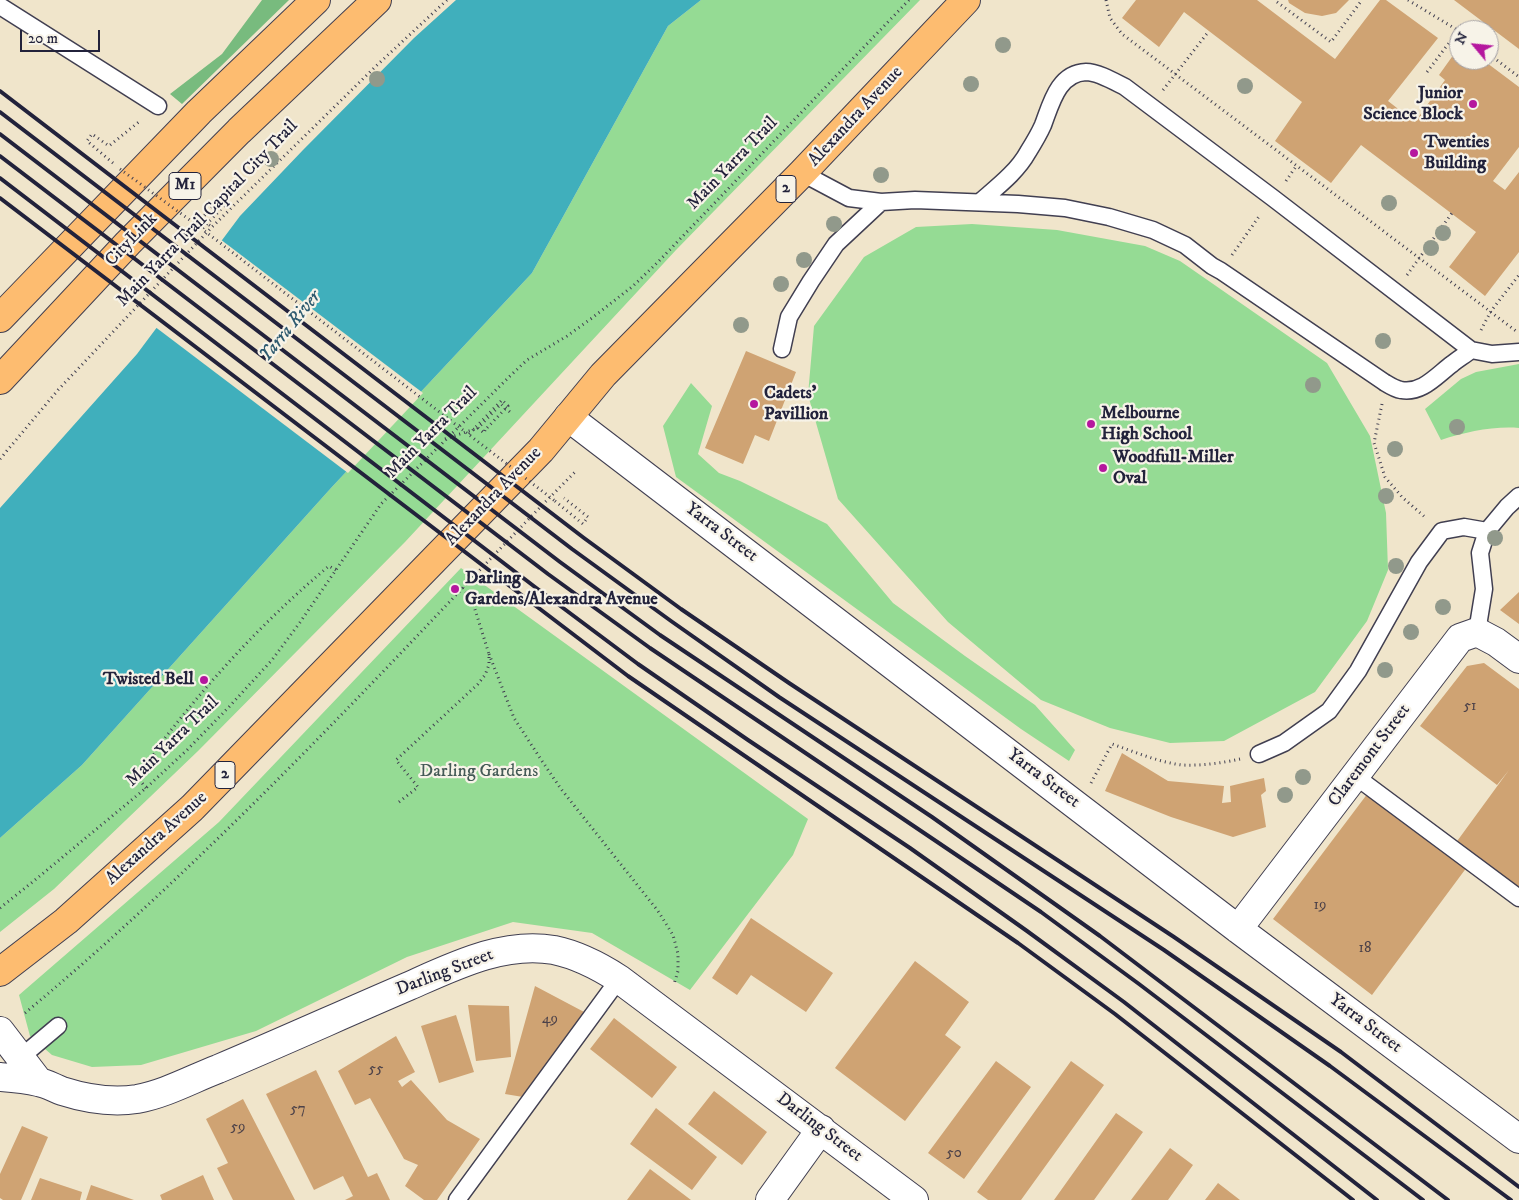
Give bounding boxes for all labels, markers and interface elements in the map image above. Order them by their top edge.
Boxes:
scale bar [22,20,102,52]
north arrow [1449,20,1499,70]
text: 20 m [28,29,58,48]
text: N [1451,29,1472,48]
street label: Alexandra Avenue [804,62,908,172]
place label: Junior Science Block [1363,83,1463,126]
marker: Junior Science Block [1467,98,1479,110]
street label: Main Yarra Trail [683,113,783,215]
street label: Main Yarra Trail Capital City Trail [113,116,303,312]
place label: Twenties Building [1424,132,1489,174]
marker: Twenties Building [1408,147,1420,159]
road number: M1 [169,172,201,200]
road number: 2 [776,175,796,202]
street label: CityLink [101,209,163,271]
water label: Yarra River [255,287,327,367]
street label: Main Yarra Trail [382,383,482,483]
place label: Cadets' Pavillion [764,383,828,426]
marker: Cadets' Pavillion [748,398,760,410]
place label: Melbourne High School [1101,403,1192,446]
marker: Melbourne High School [1085,418,1097,430]
street label: Alexandra Avenue [441,443,547,551]
place label: Woodfull-Miller Oval [1113,447,1234,489]
marker: Woodfull-Miller Oval [1097,462,1109,474]
street label: Yarra Street [680,499,762,567]
place label: Darling Gardens/Alexandra Avenue [465,568,658,610]
marker: Darling Gardens/Alexandra Avenue [449,583,461,595]
place label: Twisted Bell [103,669,194,691]
marker: Twisted Bell [198,674,210,686]
street label: Main Yarra Trail [122,692,224,792]
house number: 51 [1464,698,1476,716]
street label: Claremont Street [1324,700,1416,812]
street label: Yarra Street [1002,745,1084,813]
park label: Darling Gardens [420,761,538,783]
road number: 2 [215,762,235,788]
street label: Alexandra Avenue [102,788,212,890]
house number: 19 [1314,897,1326,915]
house number: 18 [1358,940,1372,958]
street label: Darling Street [393,945,497,1001]
street label: Yarra Street [1324,990,1406,1058]
house number: 49 [542,1011,558,1029]
house number: 55 [369,1061,383,1079]
street label: Darling Street [772,1089,866,1167]
house number: 57 [290,1101,306,1119]
house number: 59 [231,1119,245,1137]
house number: 50 [946,1145,962,1163]

